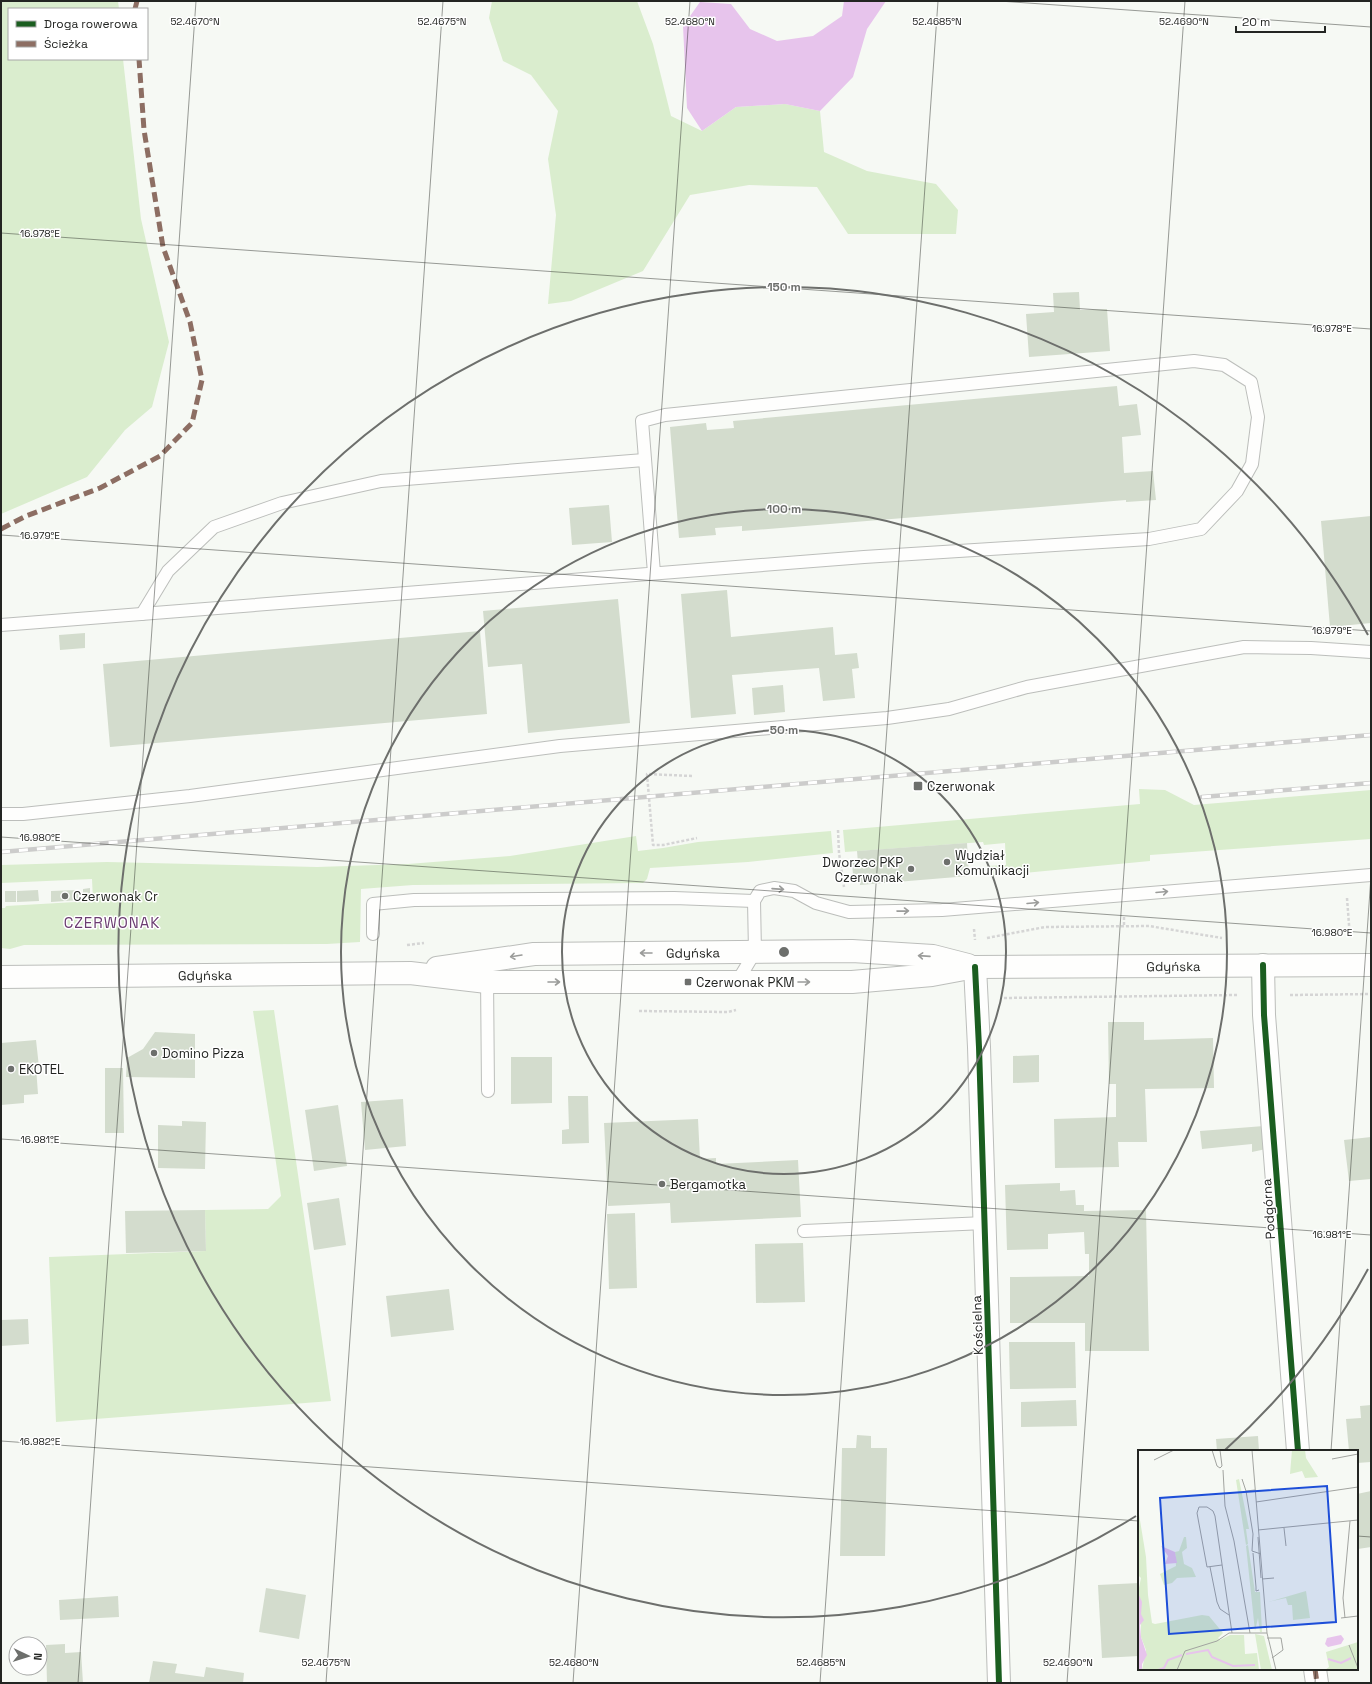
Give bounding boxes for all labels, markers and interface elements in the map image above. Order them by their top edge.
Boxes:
legend [8,8,148,60]
scale bar [1236,8,1325,34]
text: 20 m [1242,14,1270,30]
text: 52.4670°N [170,15,220,28]
text: 52.4675°N [418,15,466,28]
text: 52.4680°N [665,15,715,28]
text: 52.4685°N [912,15,962,28]
text: 52.4690°N [1159,15,1209,28]
text: Droga rowerowa [44,16,138,32]
text: Ścieżka [44,36,88,52]
text: 16.978°E [20,227,60,240]
text: 150 m [767,279,801,295]
text: 16.978°E [1312,322,1352,335]
text: 100 m [767,501,801,517]
text: 16.979°E [20,529,60,542]
text: 16.979°E [1312,624,1352,637]
text: 50 m [770,722,798,738]
place label: Czerwonak [927,778,995,795]
marker: Czerwonak [912,780,924,792]
text: 16.980°E [19,831,61,844]
place label: Wydział Komunikacji [955,847,1029,879]
place label: Dworzec PKP Czerwonak [822,854,903,886]
marker: Wydział Komunikacji [942,857,952,867]
marker: Dworzec PKP Czerwonak [906,864,916,874]
one-way arrow [771,885,784,893]
place label: Czerwonak Cr [73,888,158,905]
one-way arrow [1155,888,1168,895]
marker: Czerwonak Cr [60,891,70,901]
one-way arrow [1026,899,1039,906]
one-way arrow [896,907,909,915]
district label: CZERWONAK [64,913,160,932]
text: 16.980°E [1311,926,1353,939]
street label: Gdyńska [666,944,721,962]
centre of rings [777,945,791,959]
one-way arrow [640,949,653,957]
one-way arrow [510,952,523,960]
one-way arrow [918,952,931,959]
street label: Gdyńska [1146,958,1201,975]
street label: Gdyńska [178,967,233,984]
place label: Czerwonak PKM [696,974,795,991]
marker: Czerwonak PKM [683,977,693,987]
one-way arrow [547,978,560,986]
one-way arrow [797,978,810,986]
place label: Domino Pizza [162,1045,245,1062]
marker: Domino Pizza [149,1048,159,1058]
place label: EKOTEL [19,1061,64,1078]
marker: EKOTEL [6,1064,16,1074]
text: 16.981°E [21,1133,60,1146]
place label: Bergamotka [670,1176,747,1193]
street label: Podgórna [1258,1178,1279,1240]
marker: Bergamotka [657,1179,667,1189]
text: 16.981°E [1313,1228,1352,1241]
street label: Kościelna [968,1294,987,1355]
text: 16.982°E [20,1435,61,1448]
inset map [1138,1450,1358,1670]
north arrow [8,1636,48,1676]
text: N [31,1653,45,1661]
text: 52.4675°N [302,1656,350,1669]
text: 52.4680°N [549,1656,599,1669]
text: 52.4685°N [796,1656,846,1669]
text: 52.4690°N [1043,1656,1093,1669]

